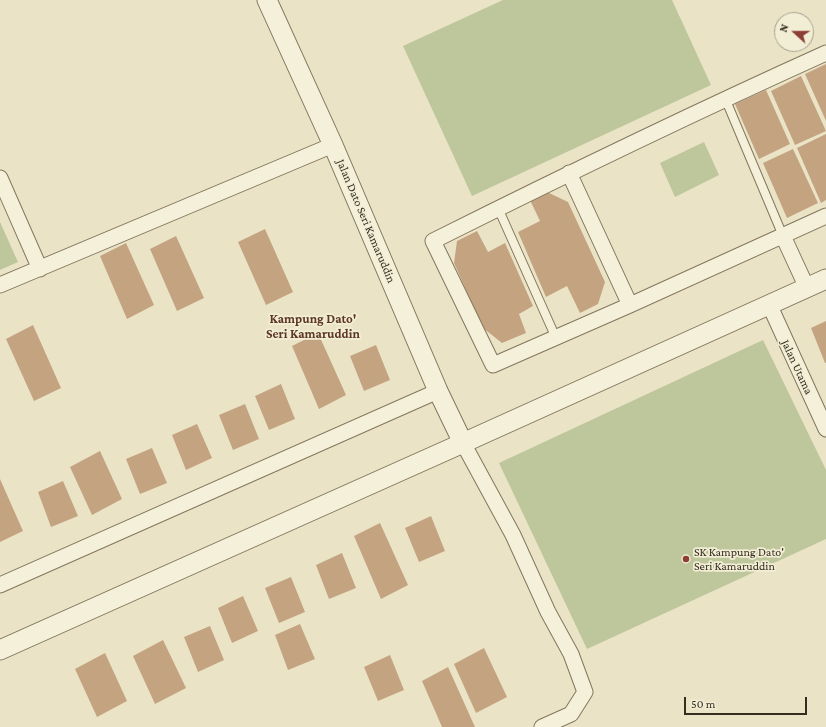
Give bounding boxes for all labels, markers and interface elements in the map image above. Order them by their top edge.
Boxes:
north arrow [774,12,814,52]
text: N [777,22,791,34]
street label: Jalan Dato Seri Kamaruddin [333,157,399,285]
district label: Kampung Dato' Seri Kamaruddin [266,311,360,342]
street label: Jalan Utama [778,337,816,397]
place label: SK Kampung Dato' Seri Kamaruddin [694,545,784,573]
marker: SK Kampung Dato' Seri Kamaruddin [681,554,691,564]
scale bar [686,689,809,715]
text: 50 m [691,697,715,711]

